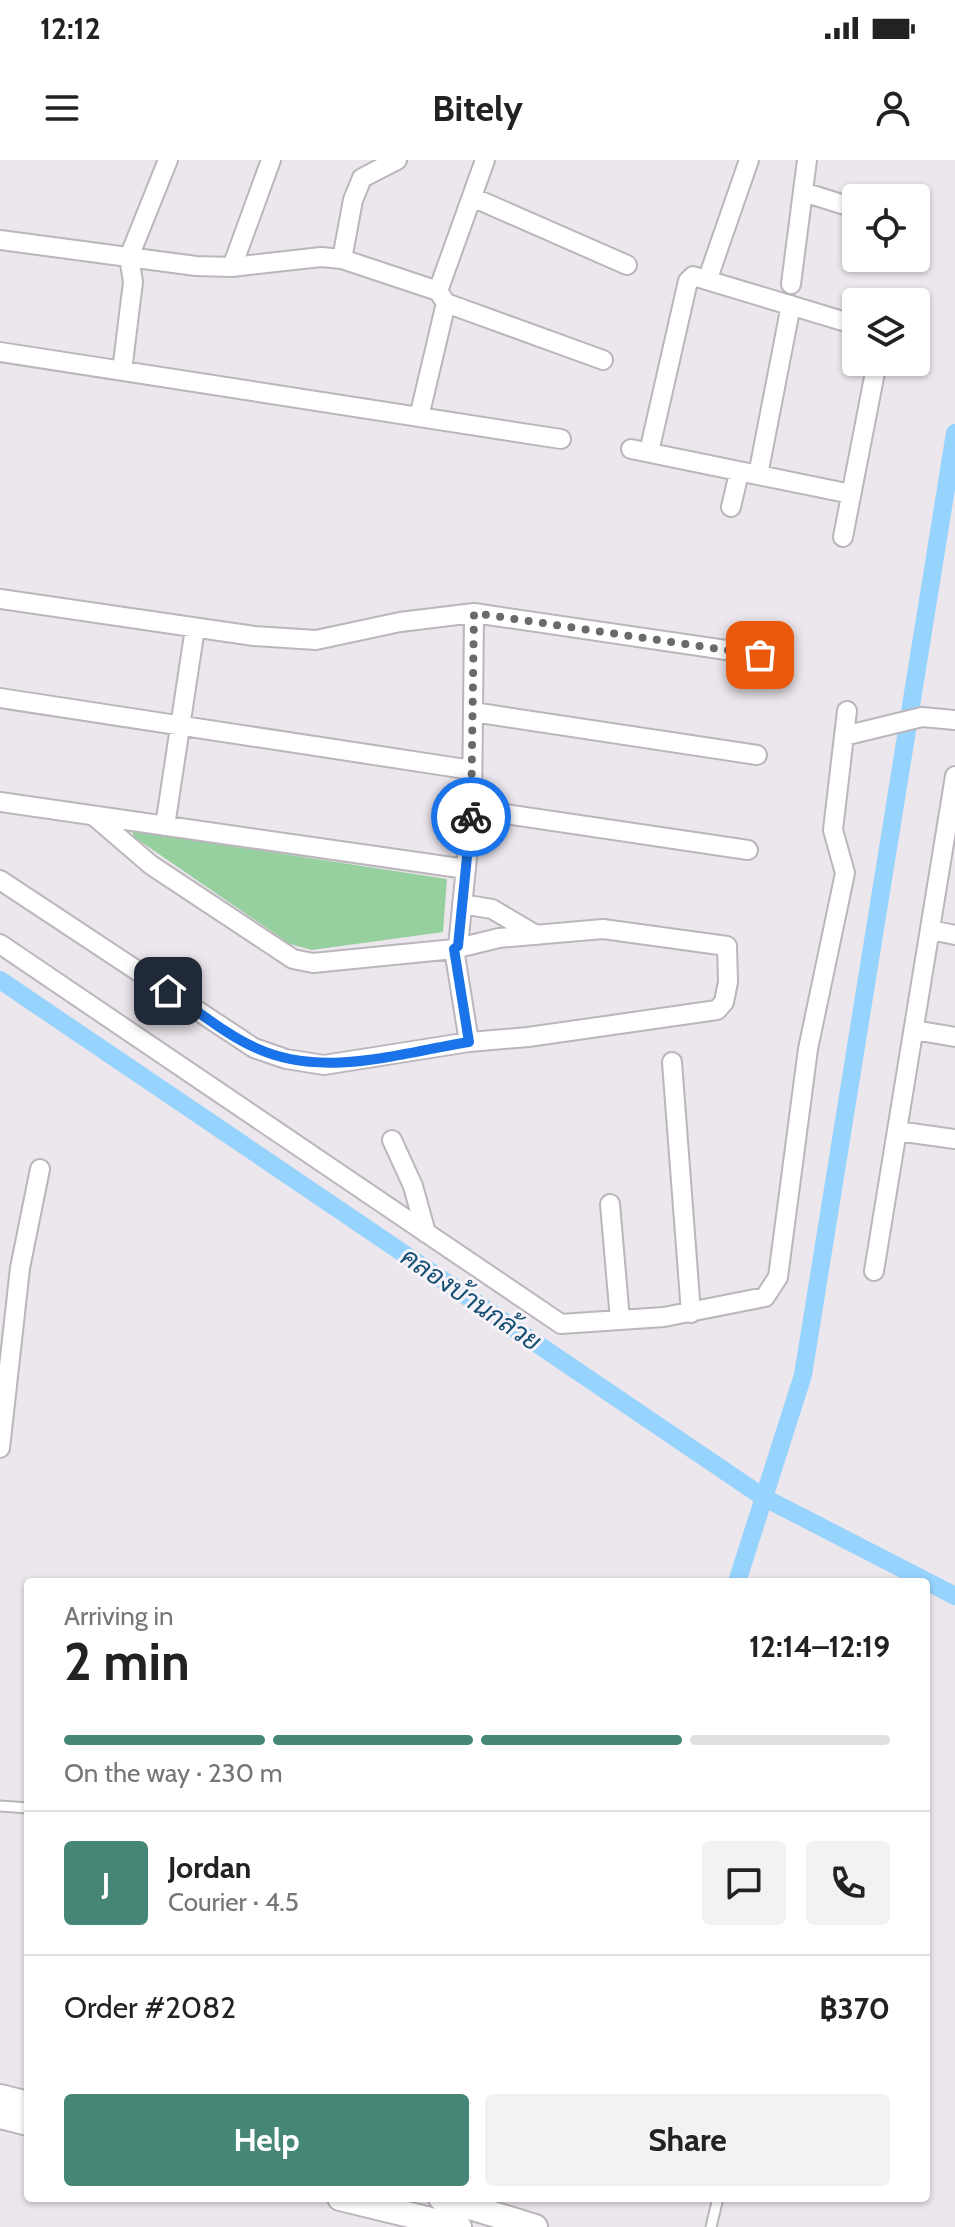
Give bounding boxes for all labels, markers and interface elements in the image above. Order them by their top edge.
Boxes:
text: 12:12 [40,10,101,47]
icon: menu [40,86,84,130]
text: Bitely [432,86,523,130]
icon: person [871,86,915,130]
map controls [842,184,930,376]
button: locate [842,184,930,272]
button: layers [842,288,930,376]
pin [726,621,794,689]
icon: bag [738,633,782,677]
courier [431,777,511,857]
icon: bike [449,795,493,839]
pin [134,957,202,1025]
icon: home [146,969,190,1013]
water label: คลองบ้านกล้วย [395,1240,547,1358]
text: Arriving in [64,1600,174,1632]
text: 12:14–12:19 [749,1628,890,1665]
text: 2 min [64,1630,190,1693]
text: On the way · 230 m [64,1757,282,1789]
button: chat [702,1841,786,1925]
button: phone [806,1841,890,1925]
text: Jordan [168,1849,251,1886]
text: J [102,1865,110,1902]
text: Courier · 4.5 [168,1886,299,1918]
text: Order #2082 [64,1989,236,2026]
text: ฿370 [820,1990,890,2027]
button: Help [64,2094,469,2186]
button: Share [485,2094,890,2186]

